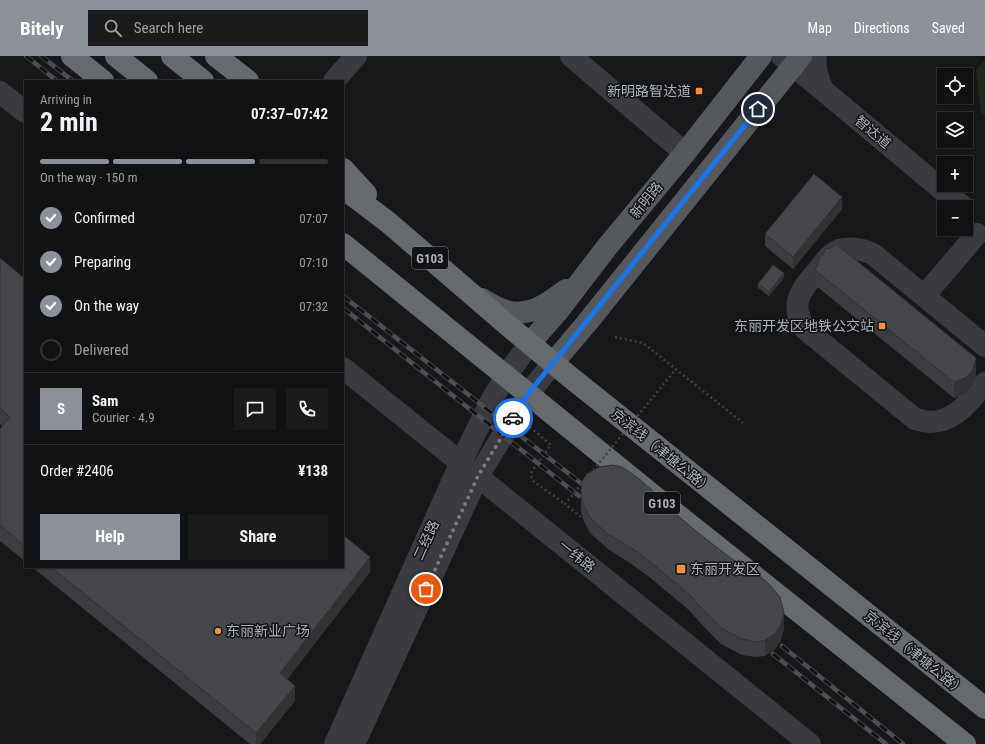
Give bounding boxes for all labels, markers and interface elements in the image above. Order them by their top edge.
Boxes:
search box [88,10,368,46]
text: Bitely [20,17,64,40]
icon: search [102,17,124,39]
text: Search here [134,19,203,37]
text: Map [808,20,832,36]
text: Directions [854,20,910,36]
text: Saved [932,20,965,36]
map controls [937,68,973,236]
button: locate [937,68,973,104]
place label: 新明路智达道 [607,83,691,99]
marker: 新明路智达道 [694,86,704,96]
text: Arriving in [40,92,92,107]
pin [741,92,775,126]
icon: home [747,98,769,120]
text: 07:37–07:42 [251,105,328,123]
text: 2 min [40,107,98,137]
street label: 智达道 [852,112,894,152]
button: layers [937,112,973,148]
button: + [937,156,973,192]
text: On the way · 150 m [40,170,137,185]
street label: 新明路 [627,179,665,221]
button: − [937,200,973,236]
icon: check [40,207,62,229]
text: Confirmed [74,209,135,227]
text: 07:07 [299,211,328,226]
road number: G103 [412,247,448,269]
icon: check [40,251,62,273]
text: Preparing [74,253,131,271]
text: 07:10 [299,255,328,270]
icon: check [40,295,62,317]
text: On the way [74,297,139,315]
text: 07:32 [299,299,328,314]
place label: 东丽开发区地铁公交站 [734,318,874,334]
marker: 东丽开发区地铁公交站 [877,321,887,331]
text: Delivered [74,341,129,359]
button: chat [234,388,276,430]
button: phone [286,388,328,430]
text: Sam [92,392,118,410]
courier [493,398,533,438]
text: S [57,400,65,418]
street label: 京滨线（津塘公路） [608,405,716,497]
icon: car [502,407,524,429]
text: Courier · 4.9 [92,410,155,425]
text: Order #2406 [40,462,114,480]
text: ¥138 [298,462,328,480]
road number: G103 [644,492,680,514]
button: Help [40,514,180,560]
button: Share [188,514,328,560]
street label: 二经路 [410,518,442,562]
street label: 一纬路 [556,537,598,575]
place label: 东丽开发区 [690,561,760,577]
marker: 东丽开发区 [675,563,687,575]
pin [409,572,443,606]
icon: bag [415,578,437,600]
street label: 京滨线（津塘公路） [861,607,969,699]
place label: 东丽新业广场 [226,623,310,639]
marker: 东丽新业广场 [213,626,223,636]

